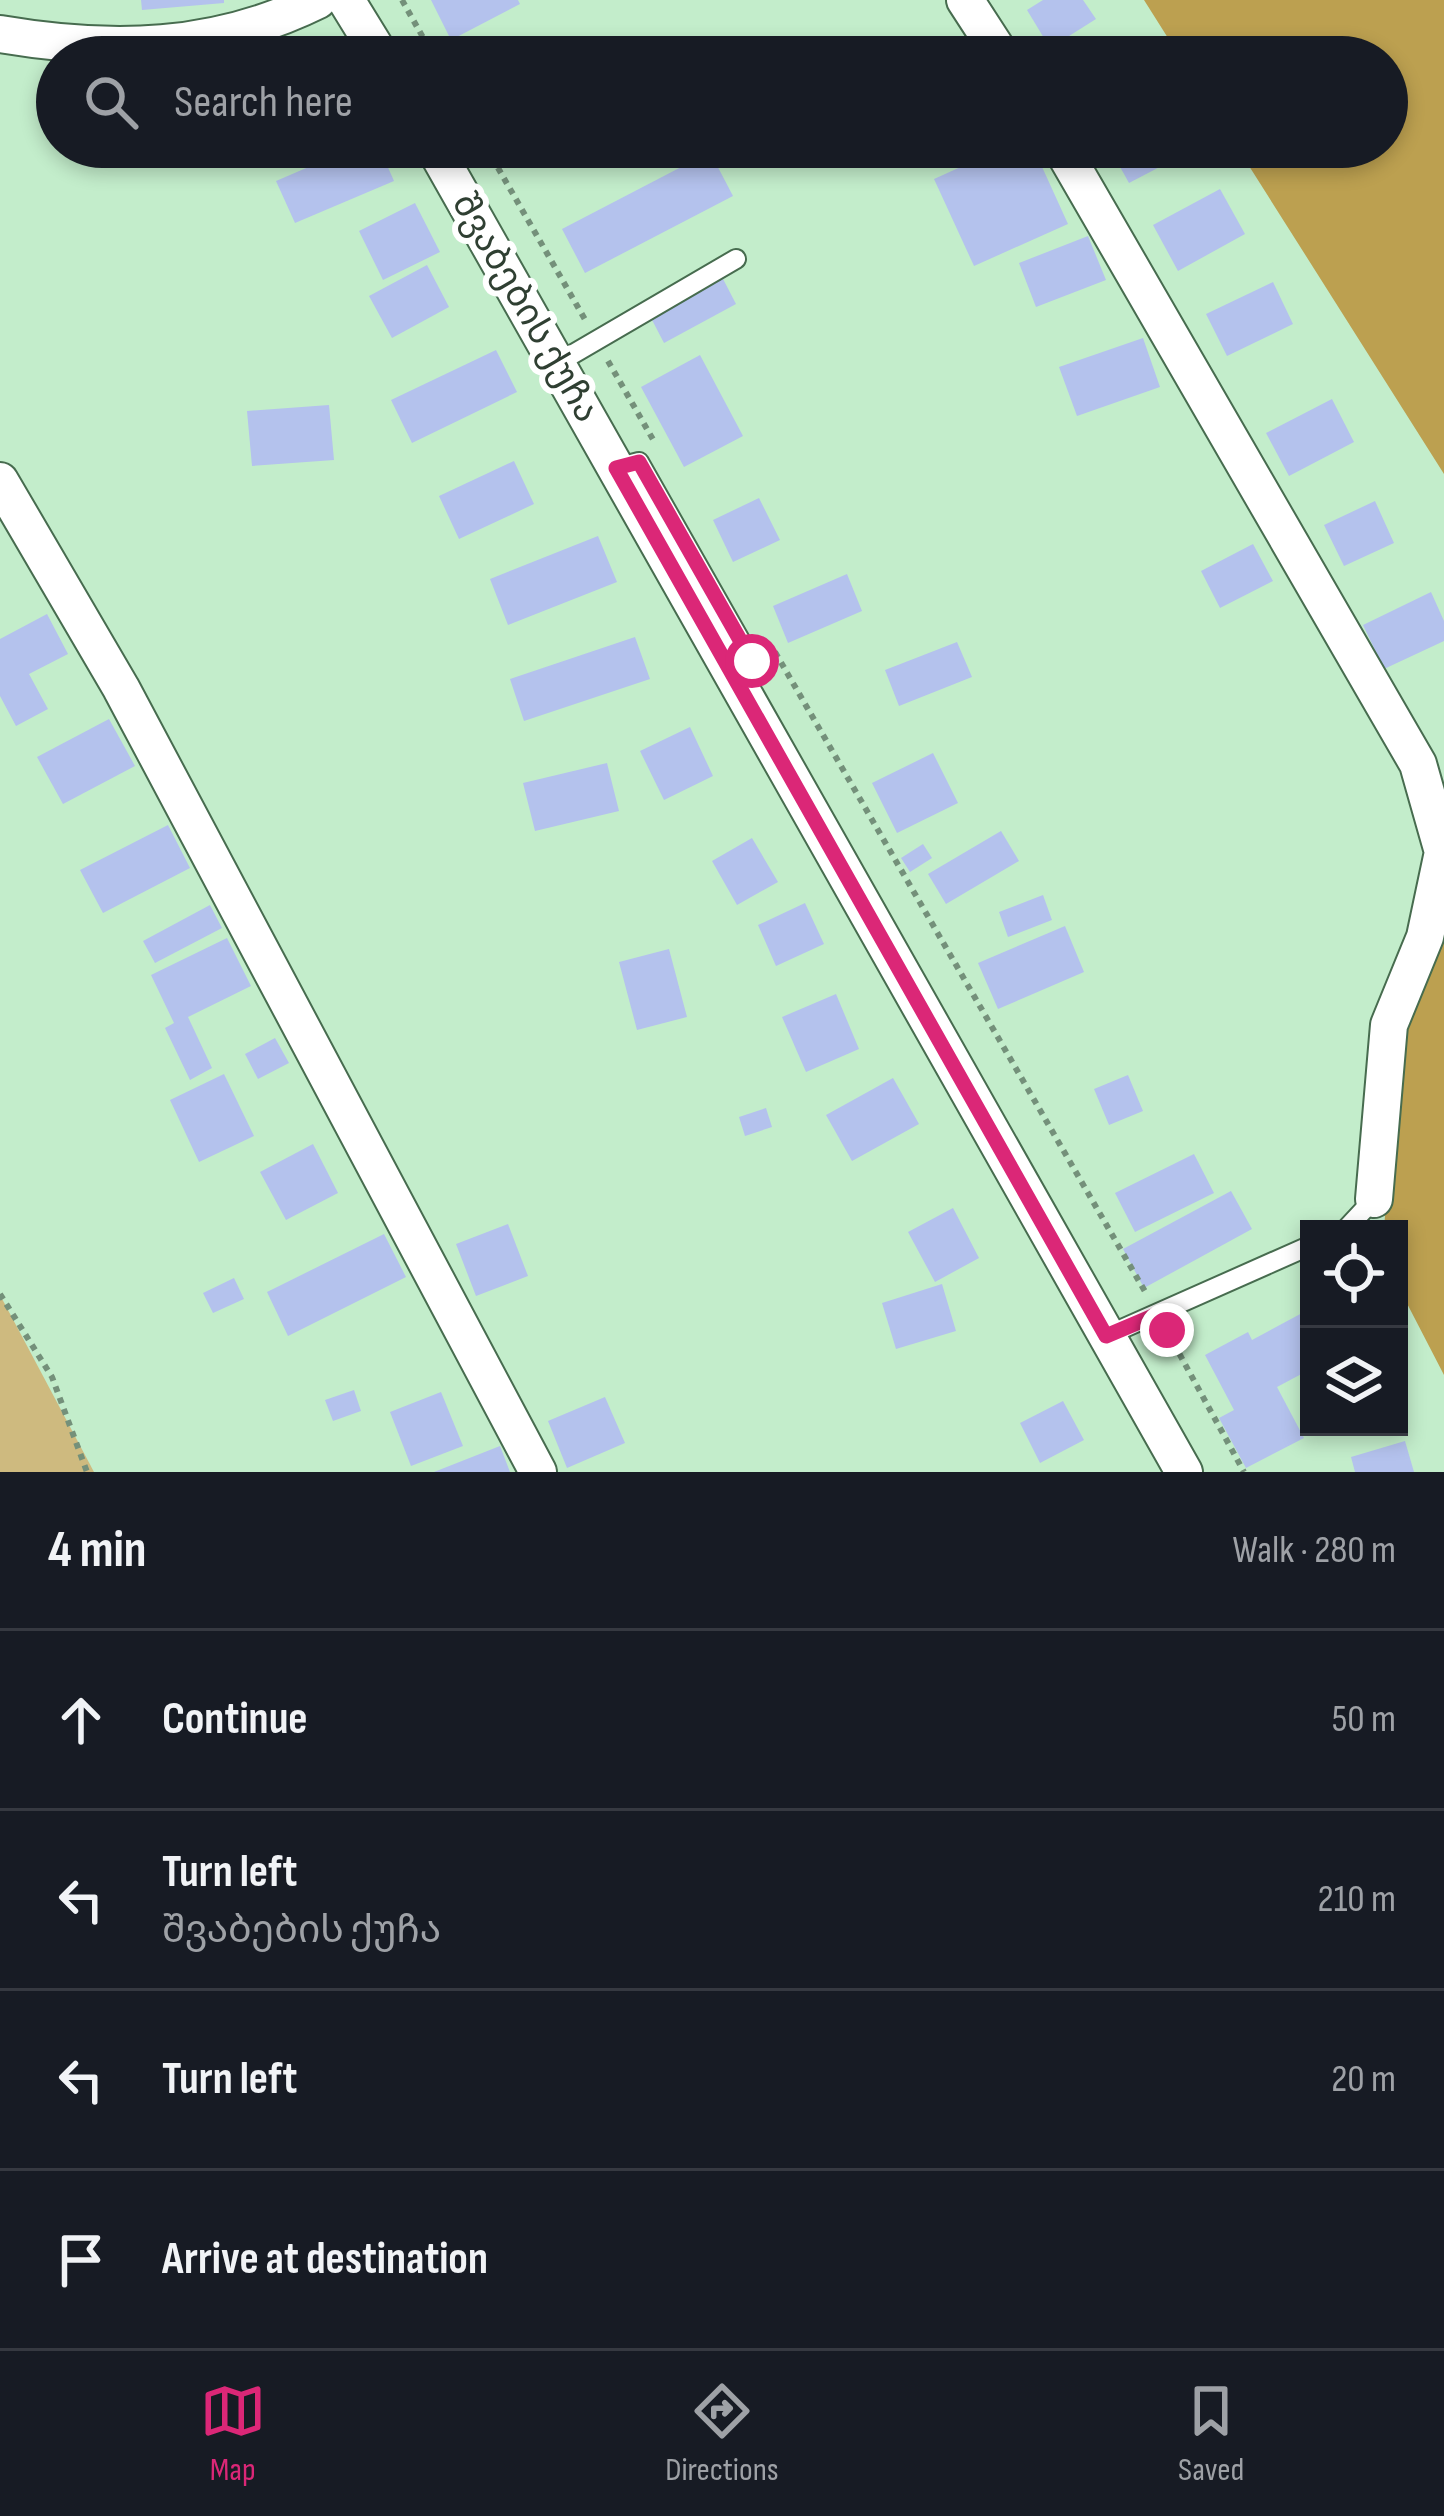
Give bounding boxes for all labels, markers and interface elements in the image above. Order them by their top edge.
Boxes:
search box [36,36,1408,168]
icon: search [78,69,144,135]
text: Search here [174,75,353,130]
street label: შვაბების ქუჩა [442,186,608,430]
route start [725,634,779,688]
map controls [1300,1220,1408,1436]
button: locate [1300,1220,1408,1328]
route end [1140,1303,1194,1357]
button: layers [1300,1328,1408,1436]
text: 4 min [48,1520,147,1581]
text: Walk · 280 m [1233,1527,1396,1574]
icon: ahead [48,1687,114,1753]
text: Continue [162,1692,308,1747]
text: 50 m [1332,1696,1396,1743]
text: Turn left [162,1845,297,1900]
icon: left [48,1867,114,1933]
text: 210 m [1318,1876,1396,1923]
text: შვაბების ქუჩა [162,1907,441,1954]
icon: left [48,2047,114,2113]
text: Turn left [162,2052,297,2107]
text: 20 m [1331,2056,1396,2103]
icon: arrive [48,2227,114,2293]
text: Arrive at destination [162,2232,488,2287]
tab: Map [200,2378,266,2490]
tab: Directions [665,2378,779,2490]
tab: Saved [1178,2378,1244,2490]

